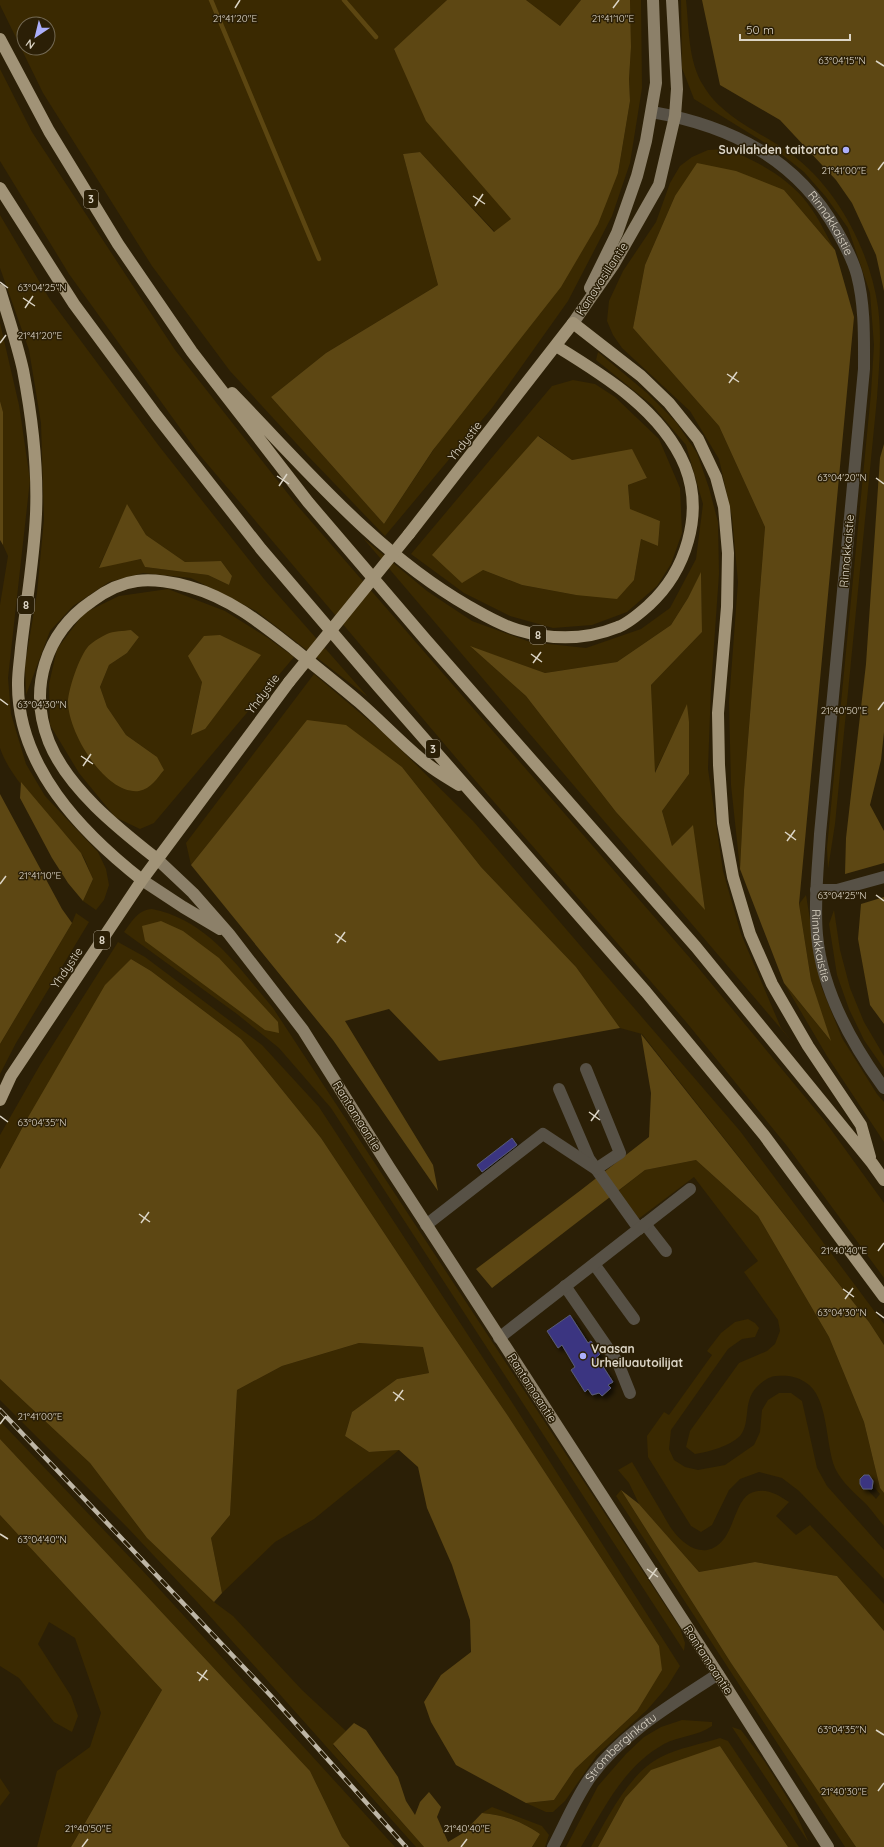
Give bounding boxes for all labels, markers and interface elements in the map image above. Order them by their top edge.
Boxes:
text: 21°41'20"E [213,12,258,25]
text: 21°41'10"E [592,12,635,25]
north arrow [16,16,56,56]
scale bar [740,16,850,42]
text: 50 m [746,22,774,37]
text: N [23,36,38,52]
text: 63°04'15"N [818,54,866,67]
place label: Suvilahden taitorata [719,142,838,157]
marker: Suvilahden taitorata [841,145,851,155]
text: 21°41'00"E [822,164,867,177]
street label: Rinnakkaistie [805,188,857,258]
road number: 3 [84,190,98,208]
street label: Kanavasillantie [572,239,631,318]
text: 63°04'25"N [17,281,67,294]
text: 21°41'20"E [18,329,63,342]
street label: Yhdystie [444,418,485,464]
text: 63°04'20"N [817,471,867,484]
street label: Rinnakkaistie [836,514,857,588]
road number: 8 [18,596,34,614]
road number: 8 [530,626,546,644]
street label: Yhdystie [243,670,283,717]
text: 63°04'30"N [17,698,67,711]
text: 21°40'50"E [821,704,868,717]
road number: 3 [426,740,440,758]
text: 21°41'10"E [19,869,62,882]
text: 63°04'25"N [817,889,867,902]
street label: Rinnakkaistie [809,909,834,984]
road number: 8 [94,931,110,949]
street label: Yhdystie [47,944,86,991]
street label: Rantamaantie [330,1078,385,1154]
text: 63°04'35"N [18,1116,66,1129]
text: 21°40'40"E [821,1244,868,1257]
text: 63°04'30"N [817,1306,867,1319]
place label: Vaasan Urheiluautoilijat [591,1341,683,1370]
street label: Rantamaantie [504,1350,561,1425]
marker: Vaasan Urheiluautoilijat [578,1351,588,1361]
text: 21°41'00"E [18,1410,63,1423]
text: 63°04'40"N [17,1533,67,1546]
street label: Rantamaantie [680,1622,737,1697]
street label: Strömberginkatu [582,1709,659,1785]
text: 63°04'35"N [818,1723,866,1736]
text: 21°40'30"E [821,1785,868,1798]
text: 21°40'50"E [65,1822,112,1835]
text: 21°40'40"E [444,1822,491,1835]

